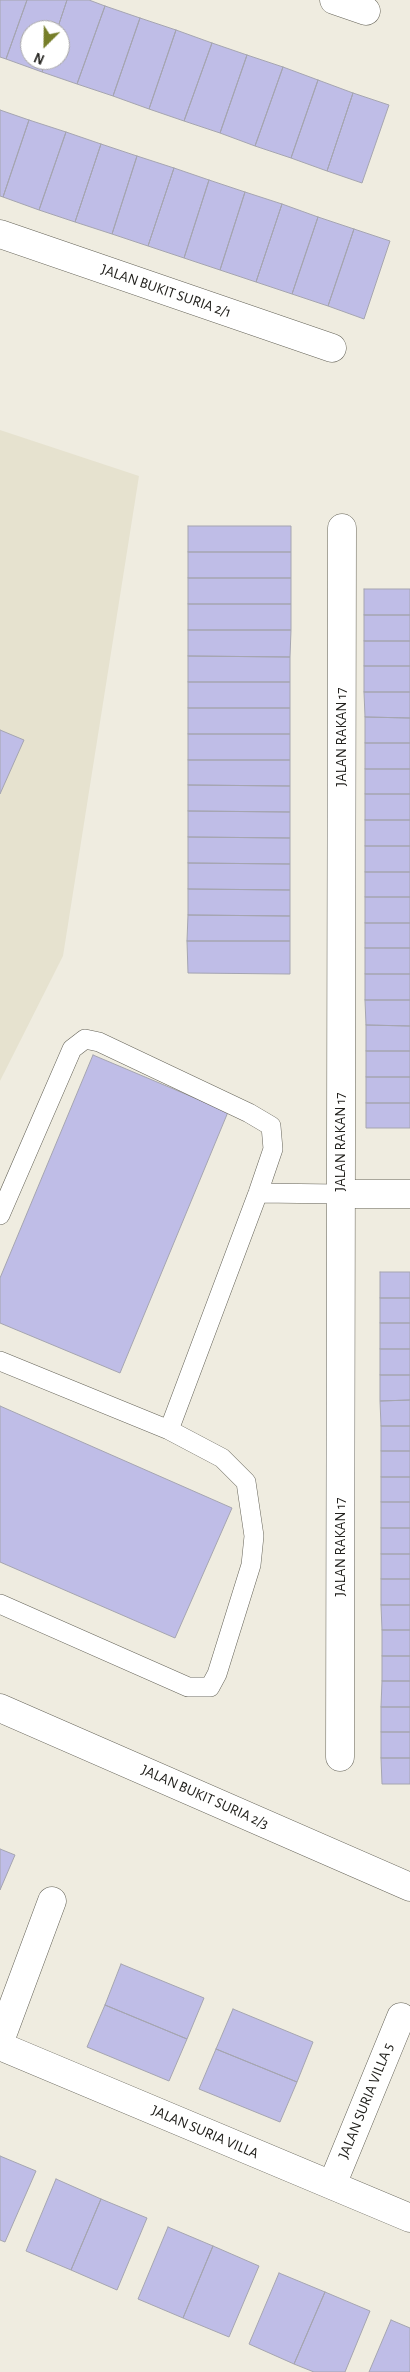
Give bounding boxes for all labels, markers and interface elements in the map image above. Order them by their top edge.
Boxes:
north arrow [20,20,70,70]
text: N [32,50,47,66]
street label: JALAN BUKIT SURIA 2/1 [99,260,233,322]
street label: JALAN RAKAN 17 [332,688,350,786]
street label: JALAN RAKAN 17 [331,1093,349,1191]
street label: JALAN RAKAN 17 [331,1498,349,1596]
street label: JALAN BUKIT SURIA 2/3 [139,1761,271,1833]
street label: JALAN SURIA VILLA 5 [335,2040,397,2162]
street label: JALAN SURIA VILLA [149,2101,261,2163]

